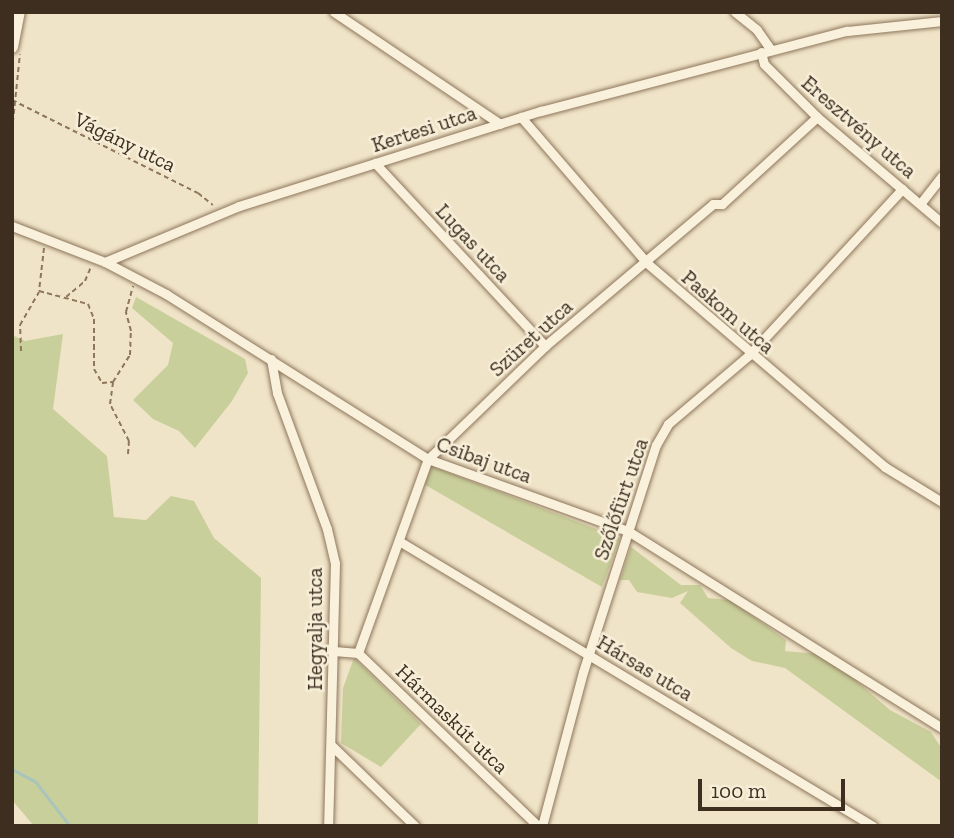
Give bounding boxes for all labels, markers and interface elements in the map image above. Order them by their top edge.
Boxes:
street label: Eresztvény utca [796,70,922,184]
street label: Kertesi utca [368,100,480,158]
street label: Vágány utca [70,106,180,178]
street label: Lugas utca [430,199,516,287]
street label: Paskom utca [676,265,780,359]
street label: Szüret utca [484,294,578,382]
street label: Csibaj utca [433,431,535,489]
street label: Szőlőfürt utca [588,435,654,563]
street label: Hegyalja utca [302,568,328,690]
street label: Hársas utca [593,630,697,706]
street label: Hármaskút utca [390,659,514,779]
scale bar [702,764,849,808]
text: 100 m [711,778,766,803]

